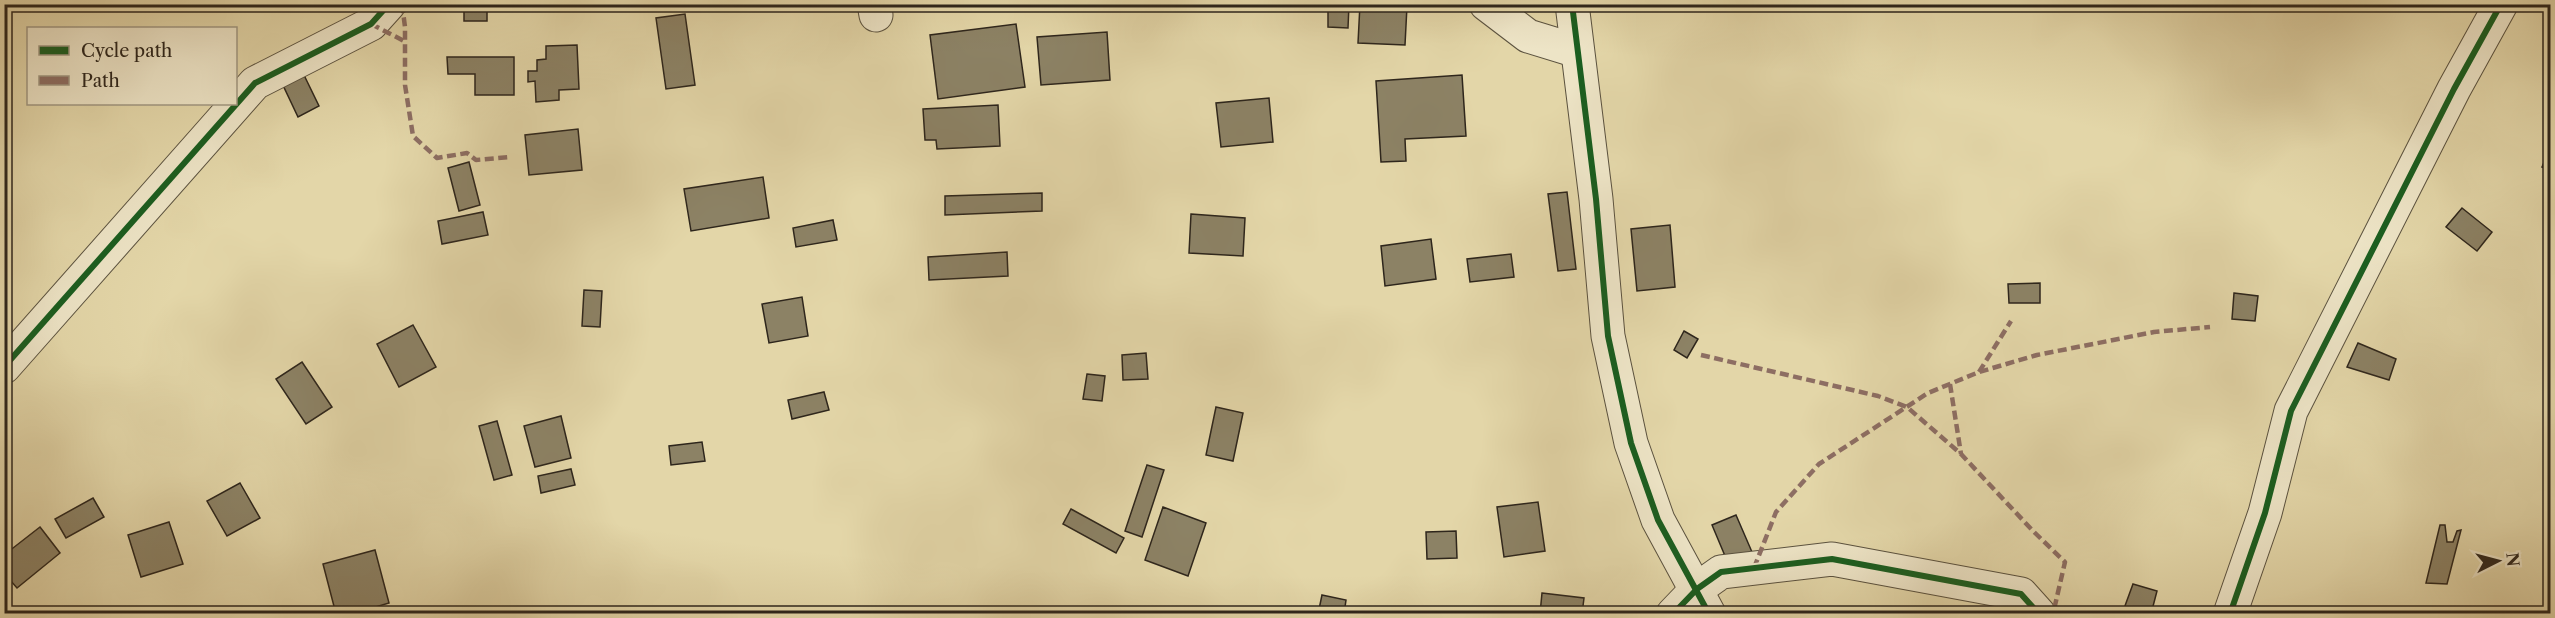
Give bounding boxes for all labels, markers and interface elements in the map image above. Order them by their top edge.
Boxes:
legend [27,27,237,105]
text: Cycle path [81,40,172,62]
text: Path [81,70,120,92]
north arrow [2468,531,2528,591]
text: N [2502,551,2524,567]

